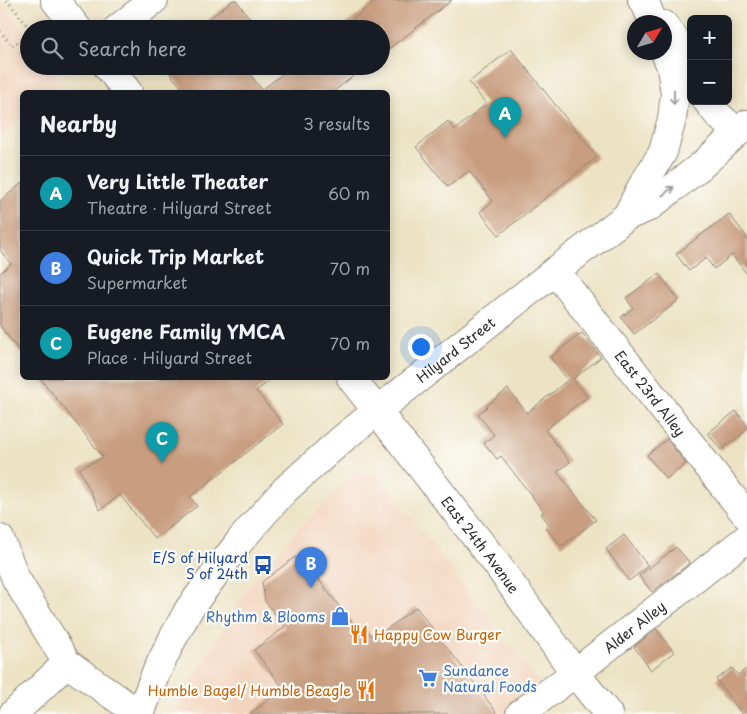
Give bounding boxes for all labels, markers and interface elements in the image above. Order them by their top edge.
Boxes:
north arrow [627,15,672,60]
map controls [687,15,732,105]
button: + [687,15,732,60]
search box [20,20,390,75]
icon: search [38,34,66,62]
text: Search here [78,34,187,62]
button: − [687,60,732,105]
one-way arrow [669,89,678,105]
pin: A [489,97,521,138]
text: Nearby [40,107,117,139]
text: 3 results [303,111,370,135]
text: Very Little Theater [87,167,268,195]
text: A [50,181,62,205]
text: 60 m [328,181,370,205]
one-way arrow [662,186,675,197]
text: Theatre · Hilyard Street [87,195,272,219]
text: Quick Trip Market [87,242,264,270]
text: B [51,256,61,280]
text: 70 m [330,256,370,280]
text: Supermarket [87,270,187,294]
street label: Hilyard Street [411,311,500,387]
text: Eugene Family YMCA [87,317,285,345]
text: C [50,331,62,355]
text: 70 m [330,331,370,355]
your location [408,334,434,360]
text: Place · Hilyard Street [87,345,252,369]
street label: East 23rd Alley [610,346,691,440]
pin: C [146,422,178,463]
street label: East 24th Avenue [437,491,525,598]
place label: E/S of Hilyard S of 24th [153,547,248,584]
pin: B [295,547,327,588]
bus stop icon: E/S of Hilyard S of 24th [252,554,274,576]
street label: Alder Alley [599,595,670,658]
shop icon: Rhythm & Blooms [329,605,351,627]
place label: Rhythm & Blooms [206,606,325,627]
restaurant icon: Happy Cow Burger [348,623,370,645]
place label: Happy Cow Burger [374,624,502,645]
place label: Sundance Natural Foods [443,660,537,697]
supermarket icon: Sundance Natural Foods [417,667,439,689]
restaurant icon: Humble Bagel/ Humble Beagle [355,679,377,701]
place label: Humble Bagel/ Humble Beagle [148,680,351,701]

